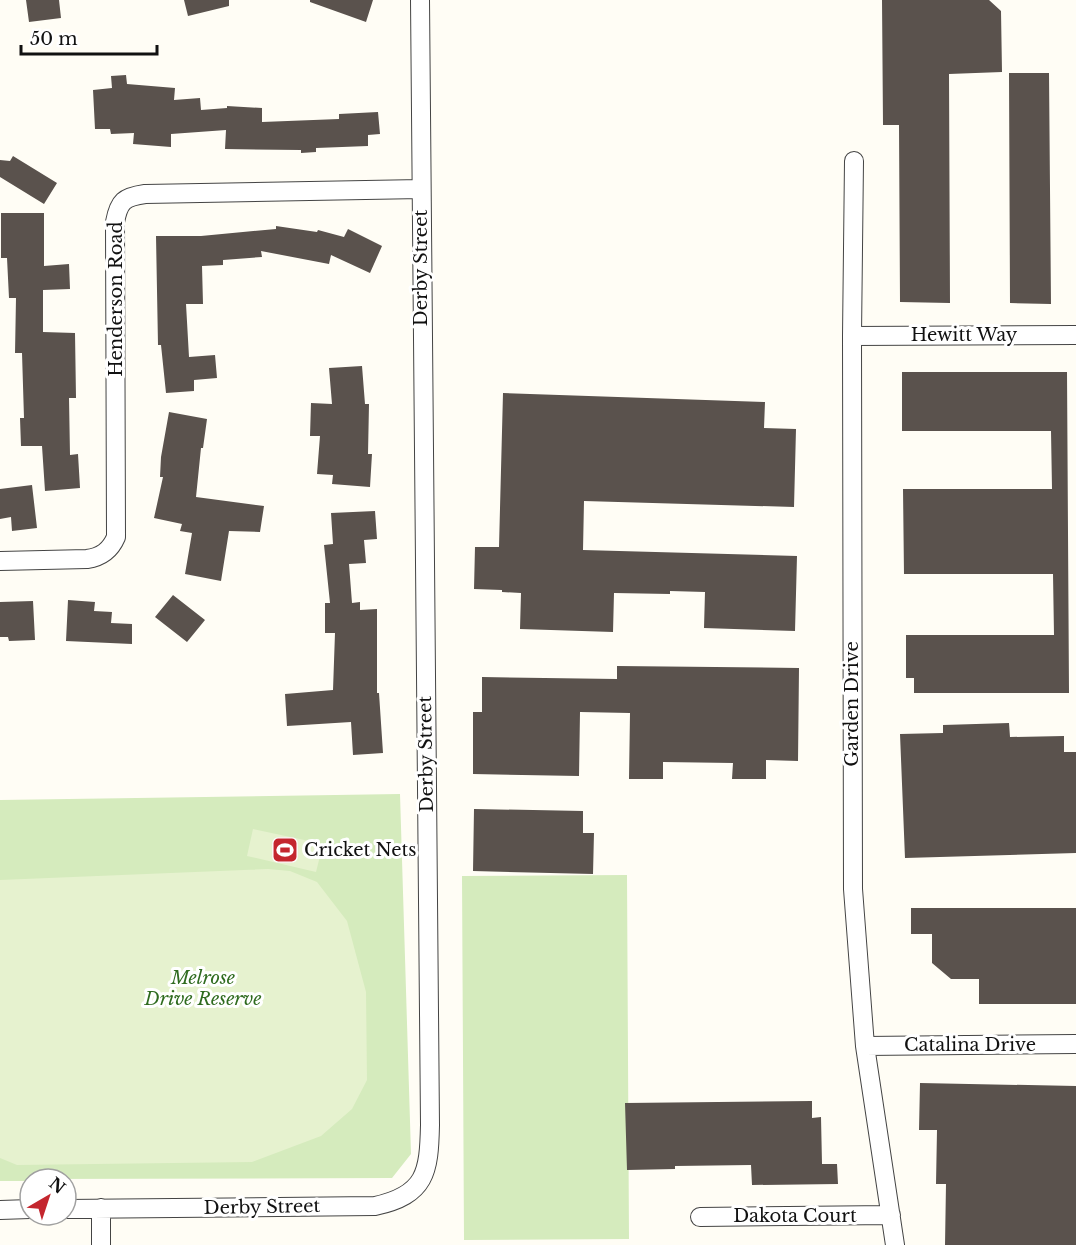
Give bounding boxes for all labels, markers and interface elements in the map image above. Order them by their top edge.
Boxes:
scale bar [21,18,158,56]
text: 50 m [30,28,78,50]
street label: Derby Street [410,210,432,326]
street label: Henderson Road [105,221,127,377]
street label: Hewitt Way [911,324,1018,346]
street label: Garden Drive [841,641,863,767]
street label: Derby Street [414,695,438,812]
sports icon: Cricket Nets [270,835,300,865]
place label: Cricket Nets [304,839,417,861]
park label: Melrose Drive Reserve [144,967,261,1010]
street label: Catalina Drive [904,1034,1036,1056]
north arrow [18,1167,78,1227]
text: N [45,1173,70,1198]
street label: Derby Street [204,1195,321,1219]
street label: Dakota Court [733,1205,857,1227]

